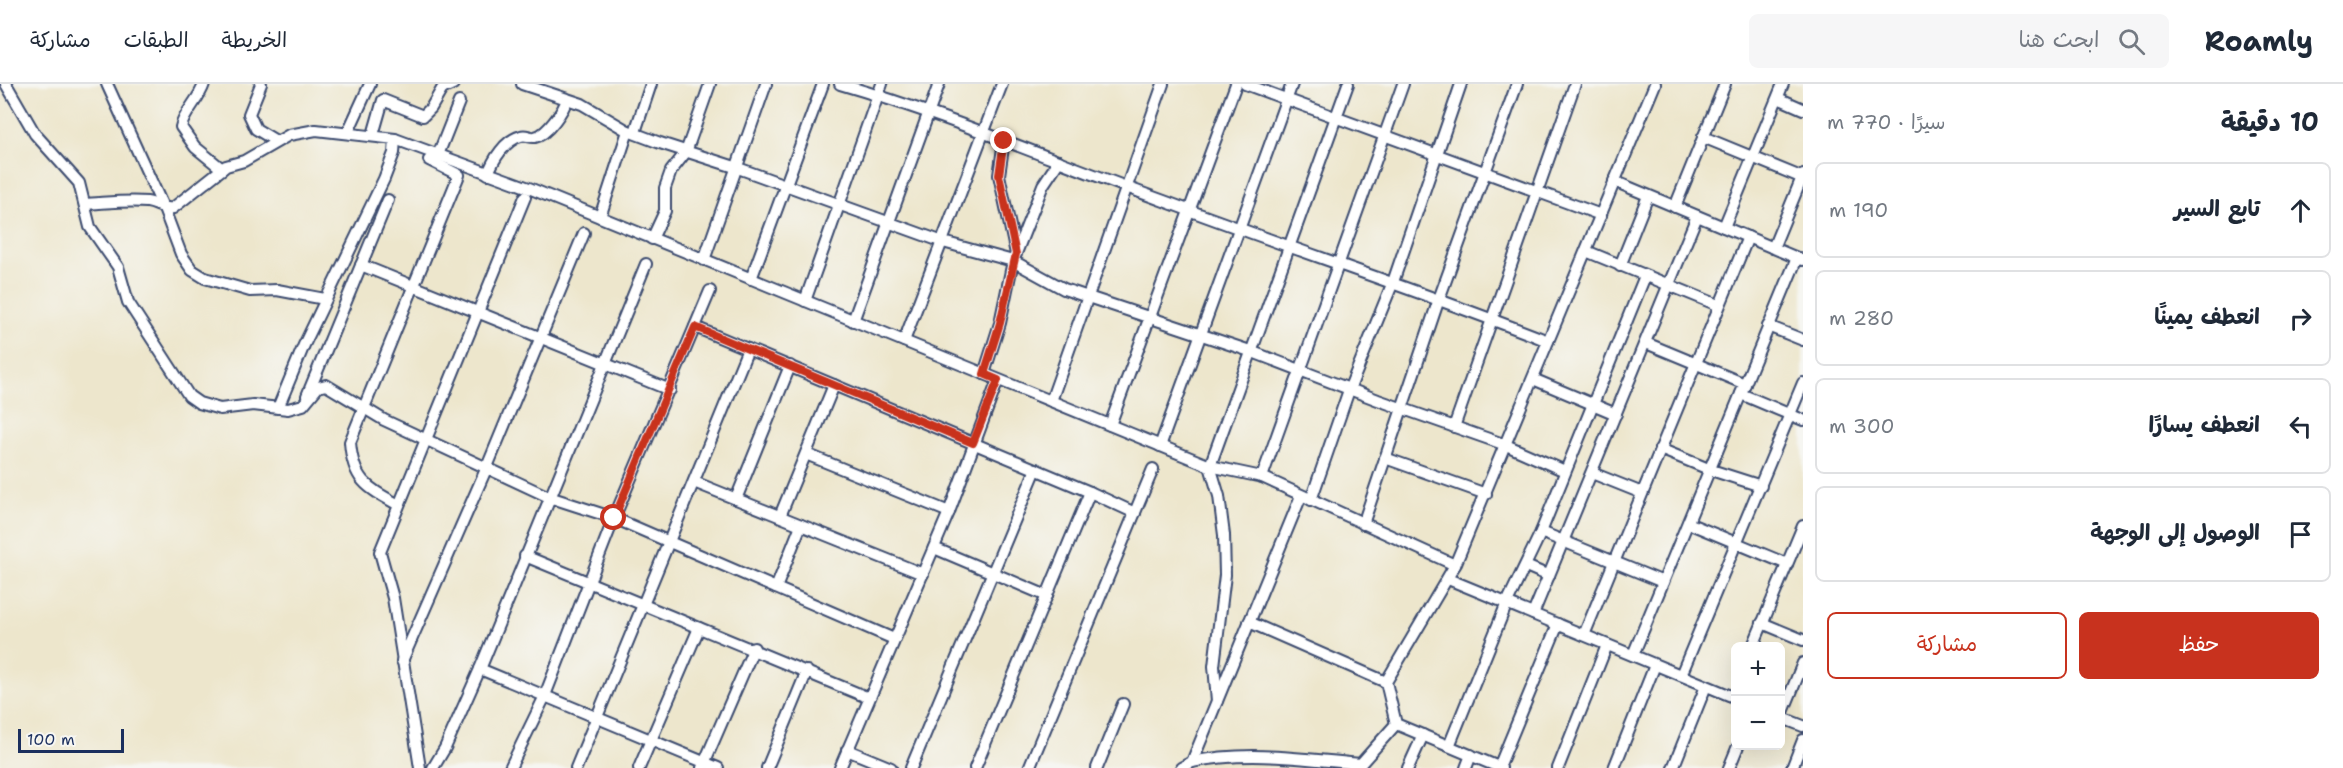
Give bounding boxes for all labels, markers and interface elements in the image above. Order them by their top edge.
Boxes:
search box [1749,14,2169,68]
text: Roamly [2205,22,2313,60]
text: ابحث هنا [2018,25,2100,54]
icon: search [2115,25,2148,58]
text: مشاركة [30,26,91,54]
text: الطبقات [124,26,189,54]
text: الخريطة [222,26,287,54]
text: 10 دقيقة [2221,104,2319,139]
text: سيرًا · 770 m [1827,109,1945,135]
route end [990,127,1016,153]
text: تابع السير [2174,194,2260,223]
icon: ahead [2284,194,2317,227]
text: 190 m [1829,197,1888,223]
text: انعطف يمينًا [2154,302,2260,331]
icon: right [2284,302,2317,335]
text: 280 m [1829,305,1894,331]
text: انعطف يسارًا [2148,410,2260,439]
icon: left [2284,410,2317,443]
text: 300 m [1829,413,1895,439]
route start [600,504,626,530]
text: الوصول إلى الوجهة [2090,518,2260,547]
icon: arrive [2284,518,2317,551]
button: مشاركة [1827,612,2067,679]
button: حفظ [2079,612,2319,679]
map controls [1731,642,1785,750]
button: + [1731,642,1785,696]
button: − [1731,696,1785,750]
scale bar [18,726,124,754]
text: 100 m [27,729,75,750]

